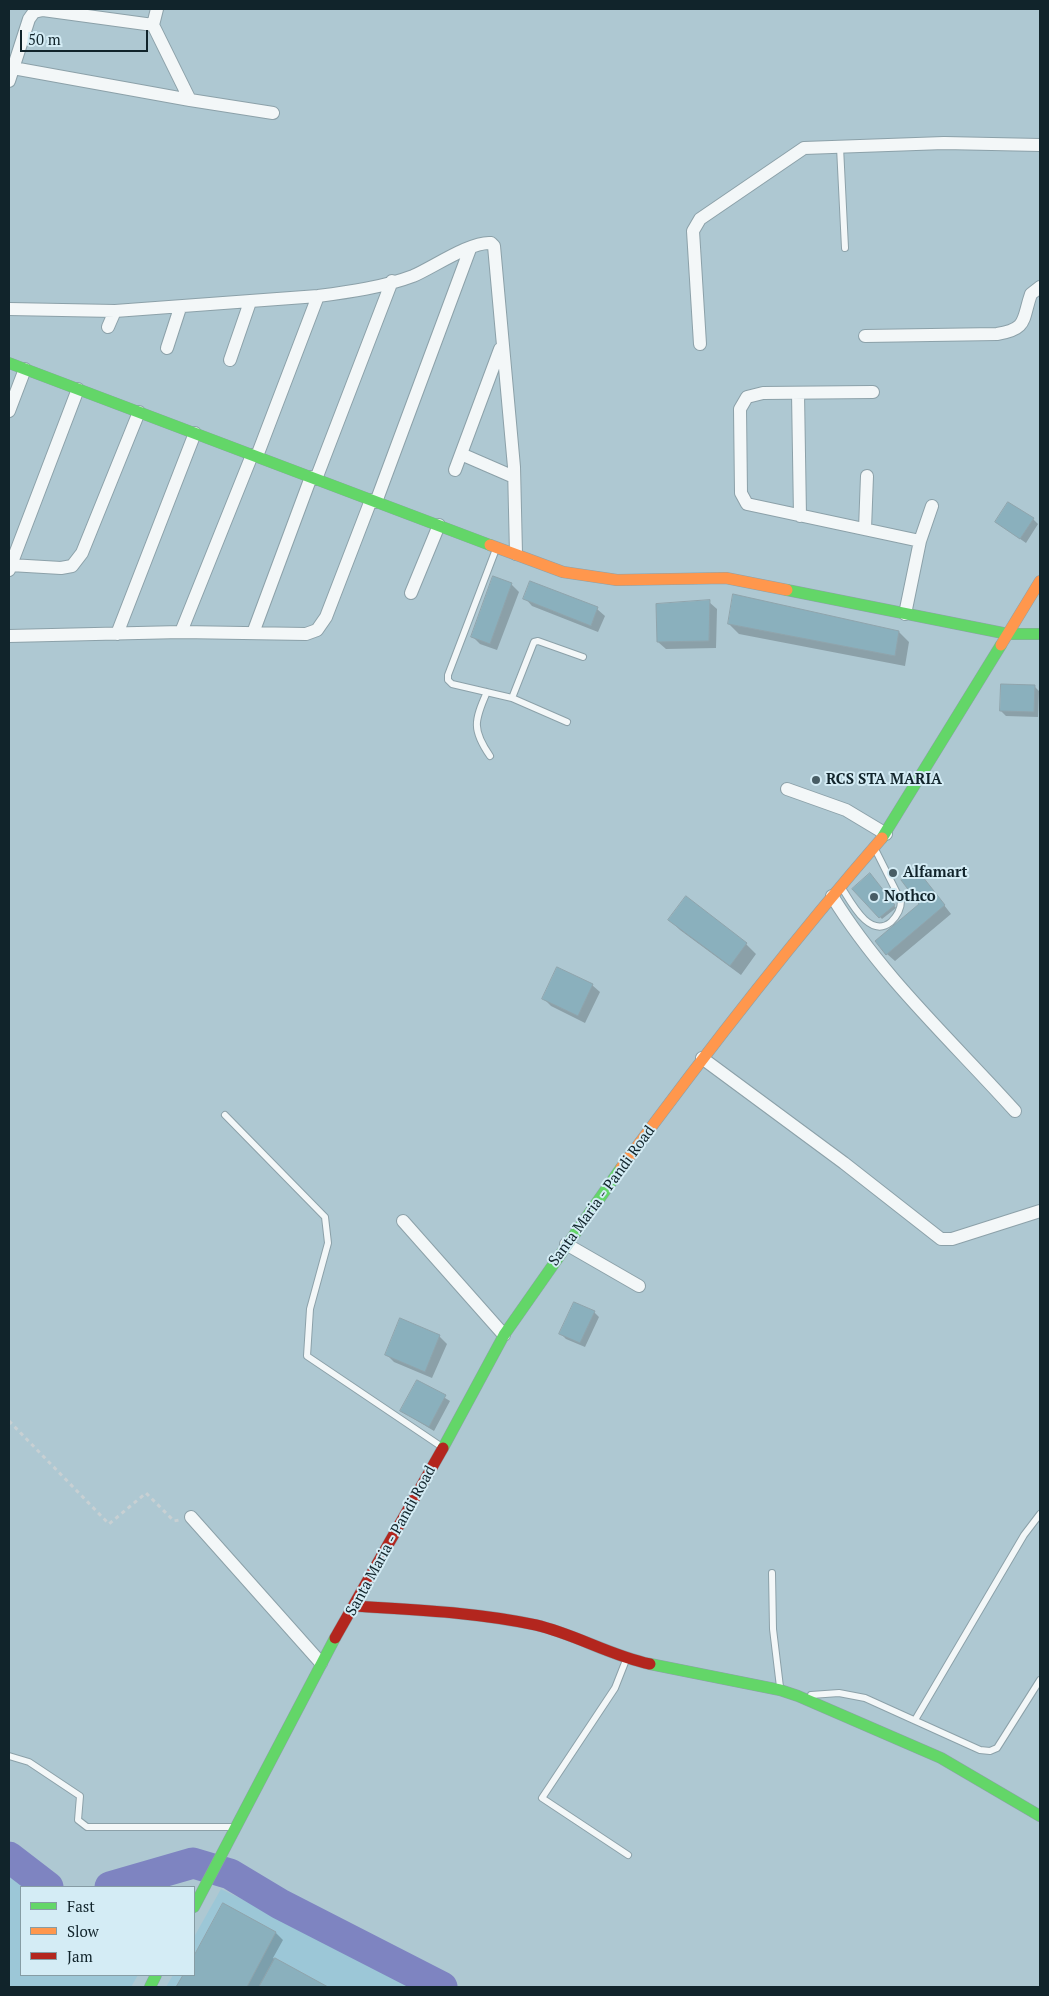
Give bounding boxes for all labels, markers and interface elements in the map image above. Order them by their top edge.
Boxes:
scale bar [22,20,150,52]
text: 50 m [28,29,61,49]
place label: RCS STA MARIA [826,771,942,789]
marker: RCS STA MARIA [810,774,822,786]
place label: Alfamart [903,864,967,882]
marker: Alfamart [887,867,899,879]
place label: Nothco [884,888,936,906]
marker: Nothco [868,891,880,903]
street label: Santa Maria - Pandi Road [545,1122,659,1270]
street label: Santa Maria - Pandi Road [342,1463,440,1619]
legend [20,1886,195,1976]
text: Fast [67,1896,95,1916]
text: Slow [67,1921,99,1941]
text: Jam [67,1946,93,1966]

